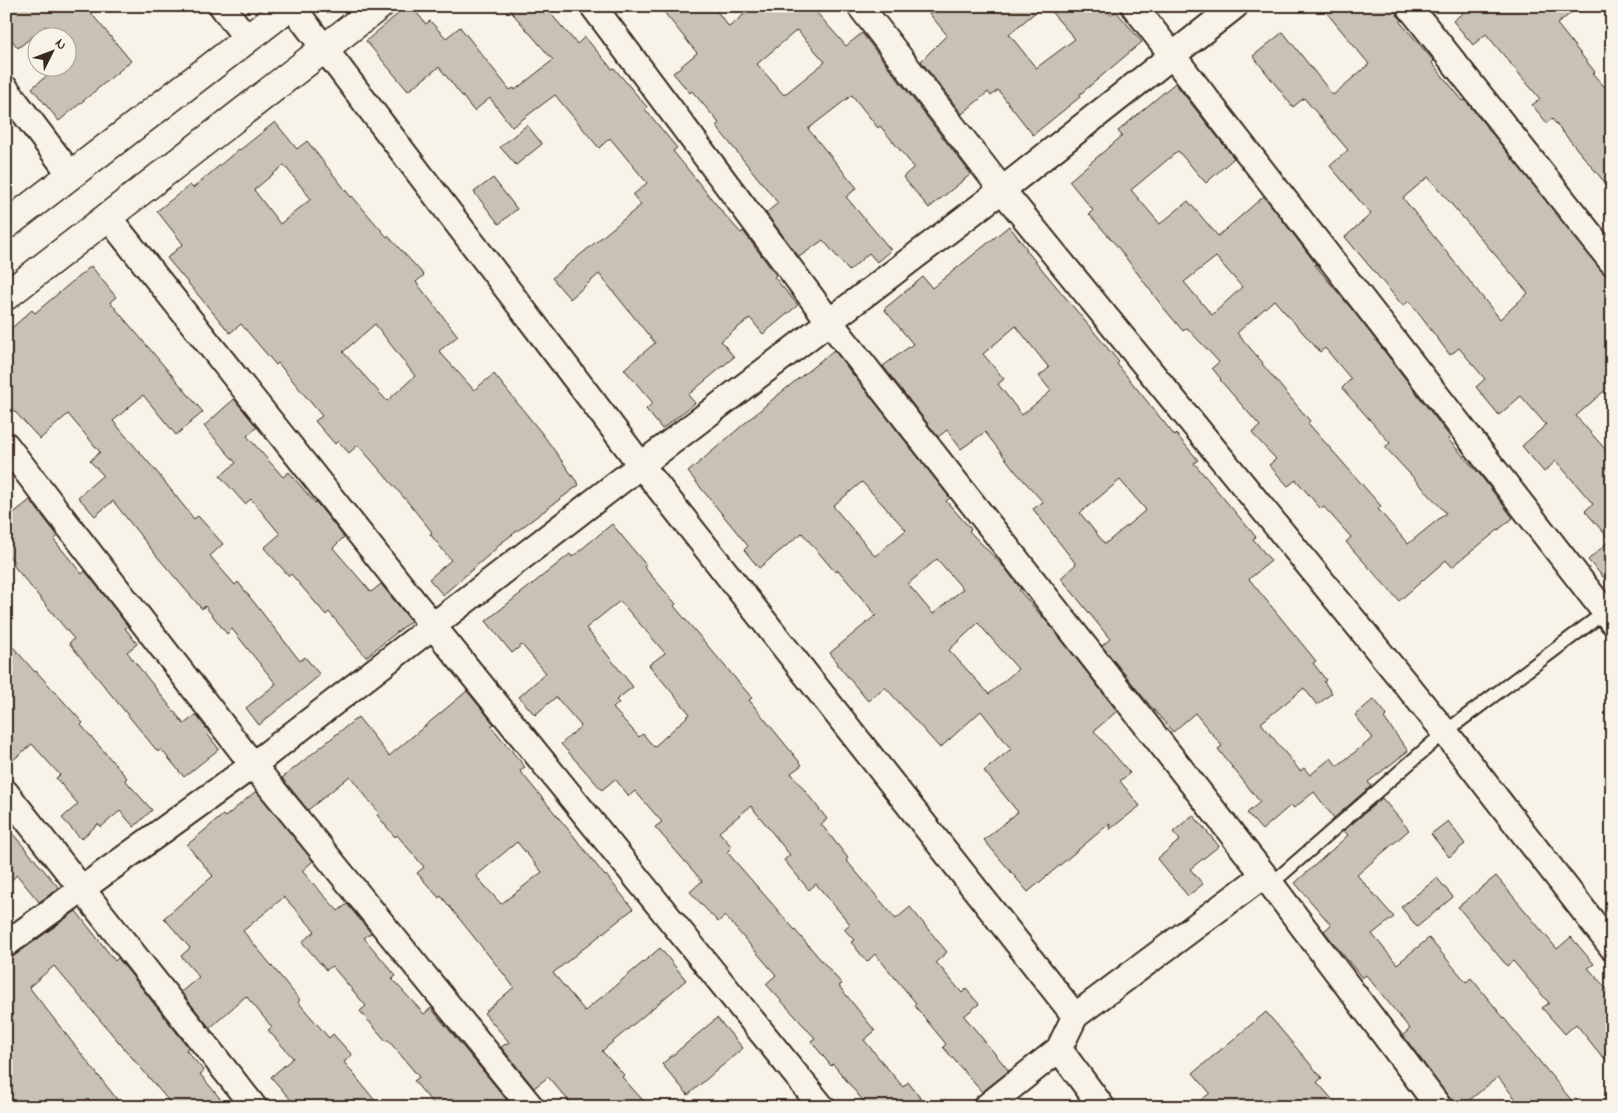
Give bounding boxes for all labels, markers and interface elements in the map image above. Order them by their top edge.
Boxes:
north arrow [28,28,78,78]
text: N [50,34,72,55]

